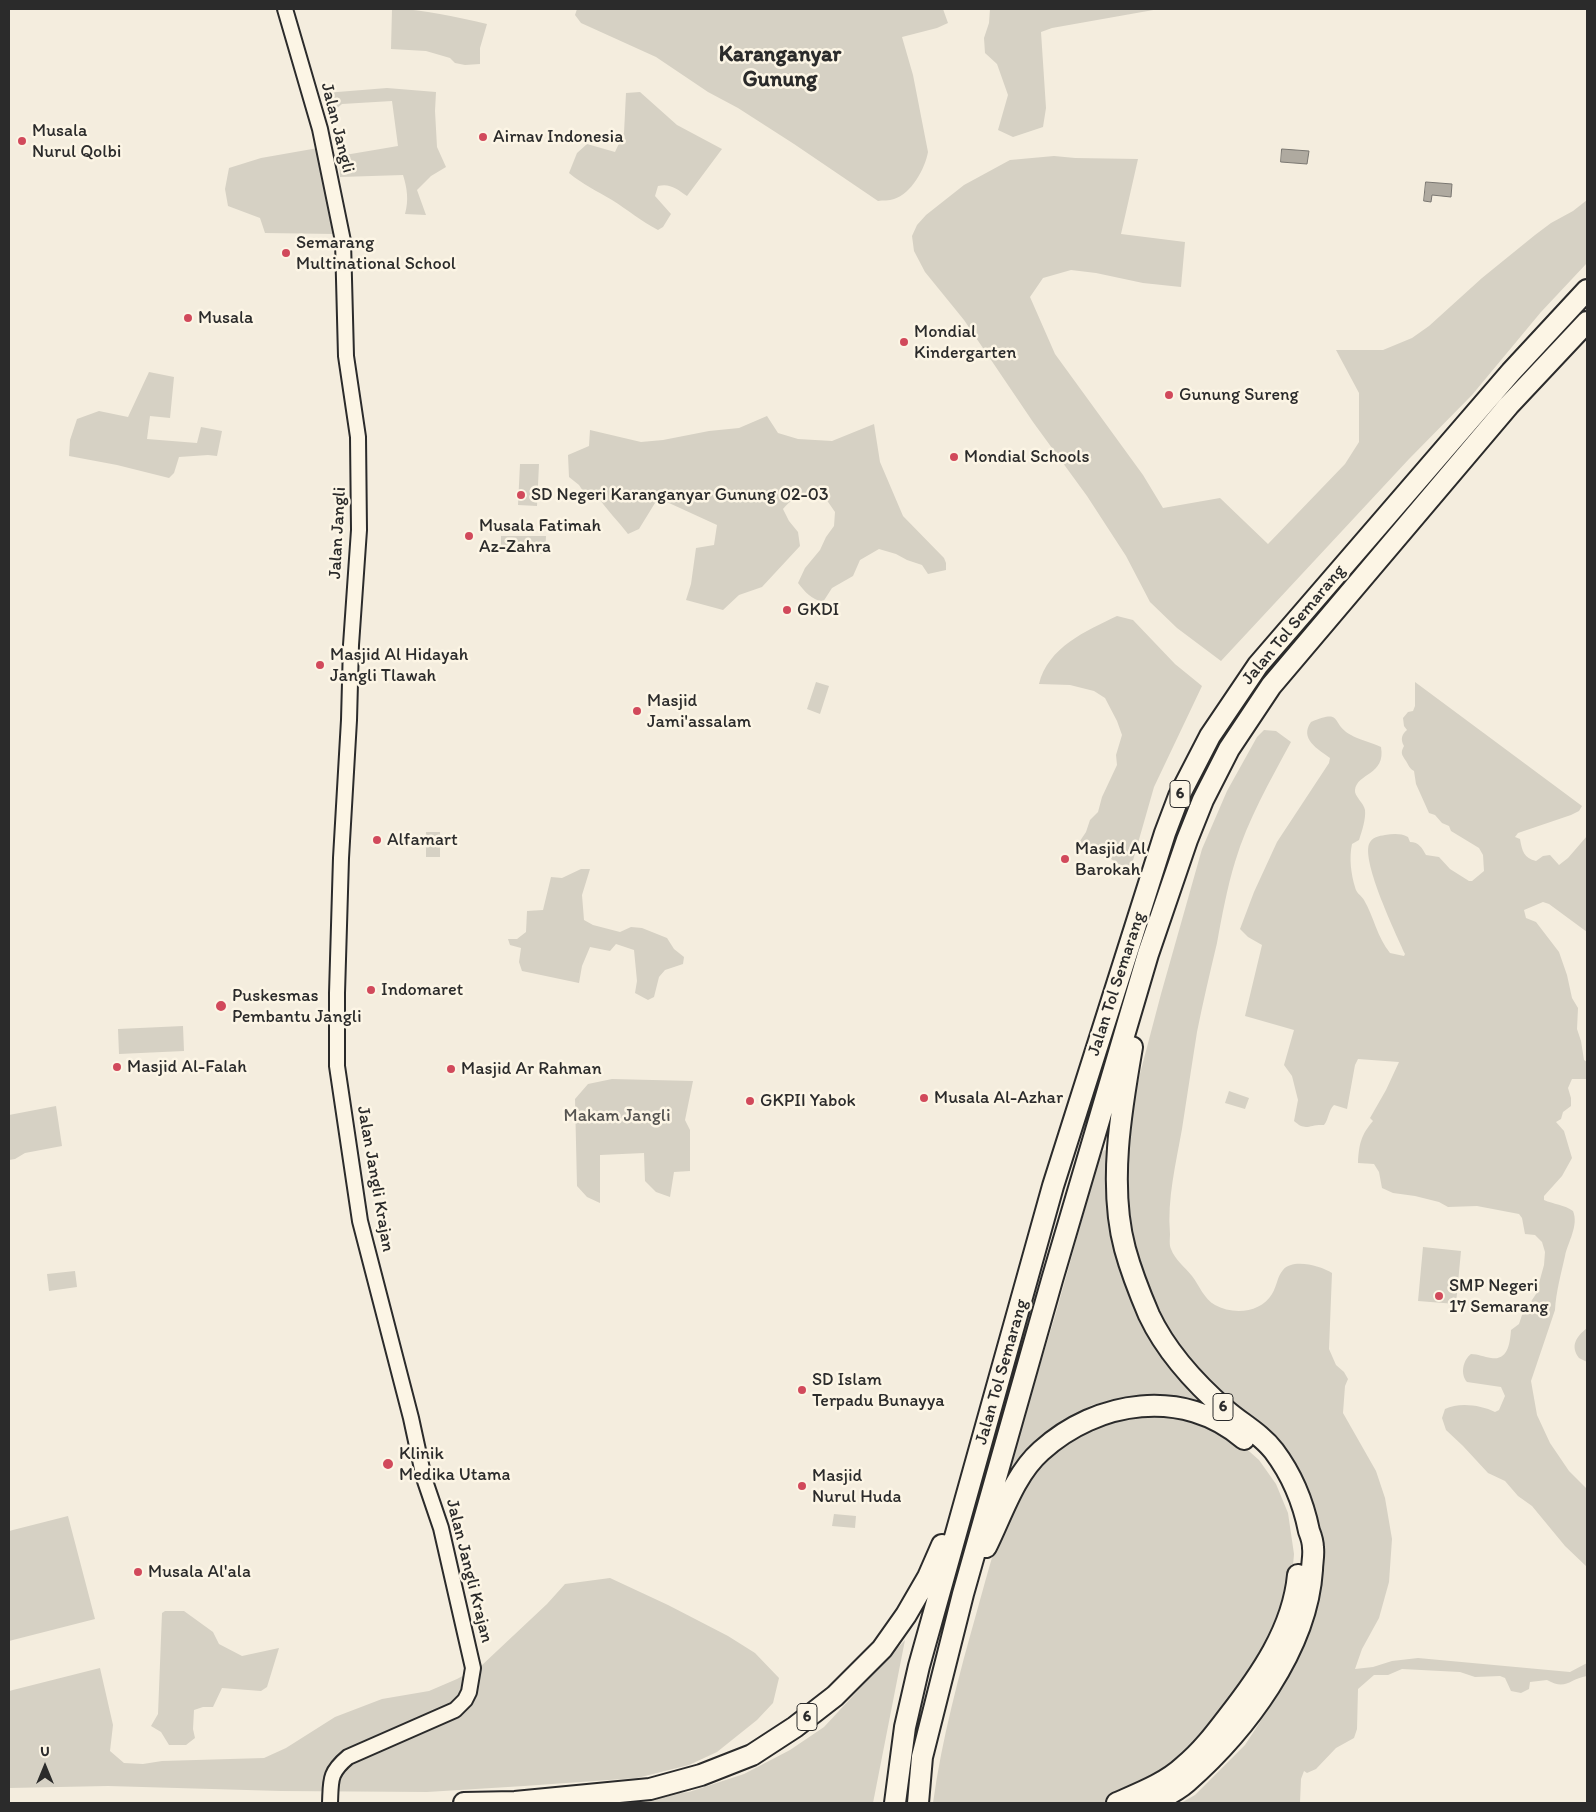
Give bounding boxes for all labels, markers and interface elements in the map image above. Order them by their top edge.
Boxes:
district label: Karanganyar Gunung [719,42,841,94]
street label: Jalan Jangli [315,81,359,175]
place label: Musala Nurul Qolbi [32,120,121,162]
place label: Airnav Indonesia [493,126,624,148]
marker: Airnav Indonesia [477,131,489,143]
marker: Musala Nurul Qolbi [16,135,28,147]
place label: Semarang Multinational School [296,232,456,274]
marker: Semarang Multinational School [280,247,292,259]
place label: Musala [198,307,253,329]
marker: Musala [182,312,194,324]
place label: Mondial Kindergarten [914,321,1016,364]
marker: Mondial Kindergarten [898,336,910,348]
place label: Gunung Sureng [1179,384,1299,406]
marker: Gunung Sureng [1163,389,1175,401]
place label: Mondial Schools [964,446,1089,468]
marker: Mondial Schools [948,451,960,463]
place label: SD Negeri Karanganyar Gunung 02-03 [531,484,829,506]
street label: Jalan Jangli [325,486,351,580]
marker: SD Negeri Karanganyar Gunung 02-03 [515,489,527,501]
place label: Musala Fatimah Az-Zahra [479,515,601,558]
marker: Musala Fatimah Az-Zahra [463,530,475,542]
street label: Jalan Tol Semarang [1237,560,1351,690]
place label: GKDI [797,599,839,621]
marker: GKDI [781,604,793,616]
place label: Masjid Al Hidayah Jangli Tlawah [330,644,468,686]
marker: Masjid Al Hidayah Jangli Tlawah [314,659,326,671]
place label: Masjid Jami'assalam [647,690,751,732]
marker: Masjid Jami'assalam [631,705,643,717]
road number: 6 [1170,781,1190,808]
place label: Alfamart [387,829,458,851]
marker: Alfamart [371,834,383,846]
place label: Masjid Al Barokah [1075,838,1146,881]
marker: Masjid Al Barokah [1059,853,1071,865]
street label: Jalan Tol Semarang [1084,909,1150,1059]
place label: Indomaret [381,979,463,1001]
marker: Indomaret [365,984,377,996]
place label: Puskesmas Pembantu Jangli [232,985,362,1028]
marker: Puskesmas Pembantu Jangli [214,999,228,1013]
place label: Masjid Al-Falah [127,1056,247,1078]
place label: Masjid Ar Rahman [461,1058,602,1080]
marker: Masjid Al-Falah [111,1061,123,1073]
marker: Masjid Ar Rahman [445,1063,457,1075]
place label: Musala Al-Azhar [934,1087,1063,1109]
place label: GKPII Yabok [760,1090,856,1112]
marker: Musala Al-Azhar [918,1092,930,1104]
marker: GKPII Yabok [744,1095,756,1107]
street label: Jalan Jangli Krajan [352,1104,398,1254]
park label: Makam Jangli [563,1105,671,1127]
place label: SMP Negeri 17 Semarang [1449,1275,1549,1318]
marker: SMP Negeri 17 Semarang [1433,1290,1445,1302]
street label: Jalan Tol Semarang [971,1297,1033,1447]
place label: SD Islam Terpadu Bunayya [812,1369,945,1412]
marker: SD Islam Terpadu Bunayya [796,1384,808,1396]
road number: 6 [1213,1394,1233,1420]
place label: Klinik Medika Utama [399,1443,510,1486]
marker: Klinik Medika Utama [381,1457,395,1471]
place label: Masjid Nurul Huda [812,1465,901,1508]
marker: Masjid Nurul Huda [796,1480,808,1492]
street label: Jalan Jangli Krajan [441,1497,497,1645]
place label: Musala Al'ala [148,1561,251,1583]
marker: Musala Al'ala [132,1566,144,1578]
road number: 6 [797,1704,817,1730]
north arrow [20,1742,70,1792]
text: U [40,1743,50,1760]

